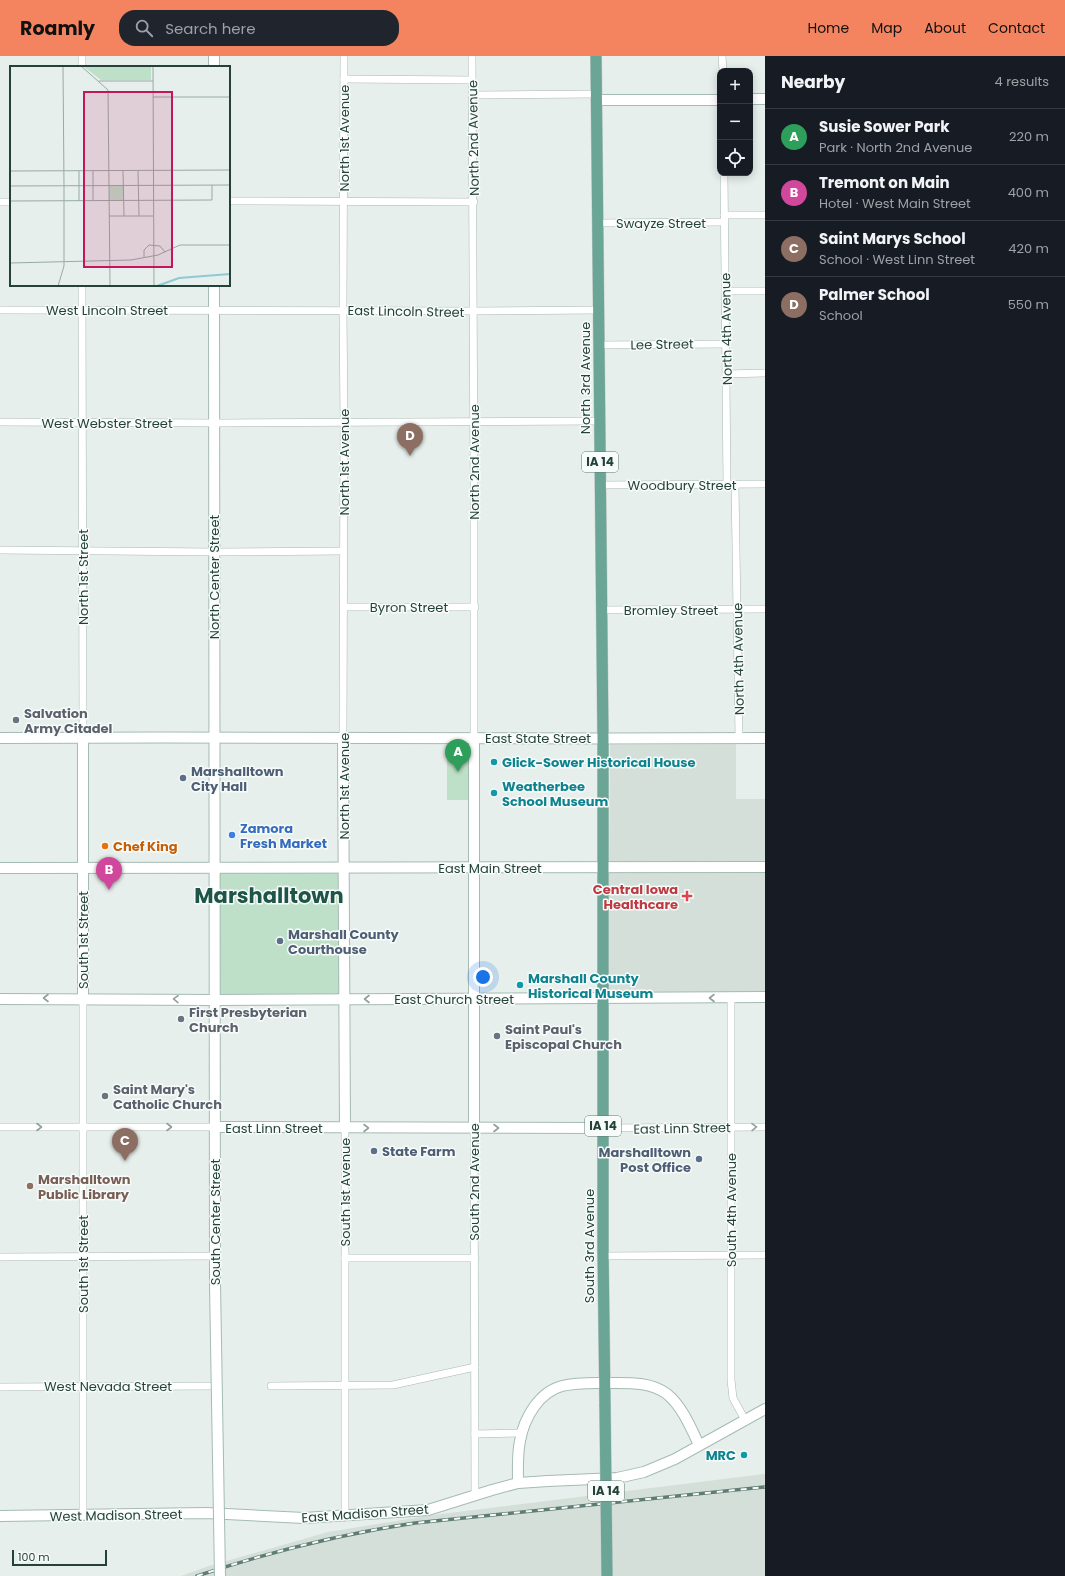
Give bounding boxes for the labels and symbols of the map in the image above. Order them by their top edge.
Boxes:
inset map [10,66,230,286]
street label: North 2nd Avenue [463,80,484,196]
street label: North 1st Avenue [335,85,354,191]
street label: Swayze Street [616,214,706,233]
street label: North 4th Avenue [716,273,737,385]
street label: West Lincoln Street [46,301,168,320]
street label: East Lincoln Street [347,301,465,322]
street label: North 3rd Avenue [576,322,595,434]
street label: Lee Street [630,334,694,355]
street label: North 2nd Avenue [465,404,484,520]
street label: North 1st Avenue [335,409,354,515]
street label: West Webster Street [41,414,173,433]
pin: D [397,423,423,456]
road number: IA 14 [582,452,618,472]
street label: Woodbury Street [628,476,737,495]
street label: North Center Street [205,515,224,639]
street label: North 1st Street [74,529,93,625]
street label: Byron Street [370,598,448,617]
street label: Bromley Street [624,601,719,620]
street label: North 4th Avenue [728,603,749,715]
place label: Salvation Army Citadel [24,704,113,738]
marker: Salvation Army Citadel [11,715,21,725]
street label: East State Street [485,729,591,748]
street label: North 1st Avenue [335,733,354,839]
pin: A [445,739,471,772]
place label: Glick-Sower Historical House [502,753,696,772]
marker: Glick-Sower Historical House [489,757,499,767]
place label: Marshalltown City Hall [191,762,284,796]
marker: Marshalltown City Hall [178,773,188,783]
place label: Weatherbee School Museum [502,777,608,811]
marker: Weatherbee School Museum [489,788,499,798]
place label: Zamora Fresh Market [240,819,327,853]
marker: Zamora Fresh Market [227,830,237,840]
place label: Chef King [113,837,178,856]
marker: Chef King [100,841,110,851]
pin: B [96,857,122,890]
street label: East Main Street [438,859,542,878]
place label: Central Iowa Healthcare [593,880,678,914]
district label: Marshalltown [194,881,344,910]
marker: Central Iowa Healthcare [681,890,693,902]
street label: South 1st Street [74,891,93,989]
place label: Marshall County Courthouse [288,925,400,959]
marker: Marshall County Courthouse [275,936,285,946]
your location [473,967,493,987]
place label: Marshall County Historical Museum [528,969,654,1003]
marker: Marshall County Historical Museum [515,980,525,990]
street label: East Church Street [394,990,514,1009]
one-way arrow [43,994,49,1003]
one-way arrow [709,994,715,1002]
one-way arrow [173,995,179,1003]
one-way arrow [364,995,370,1003]
place label: First Presbyterian Church [189,1003,307,1037]
marker: First Presbyterian Church [176,1014,186,1024]
place label: Saint Paul's Episcopal Church [505,1020,622,1054]
marker: Saint Paul's Episcopal Church [492,1031,502,1041]
place label: Saint Mary's Catholic Church [113,1080,222,1114]
marker: Saint Mary's Catholic Church [100,1091,110,1101]
road number: IA 14 [585,1116,621,1136]
street label: East Linn Street [633,1118,731,1139]
street label: East Linn Street [225,1119,323,1138]
one-way arrow [36,1123,42,1131]
one-way arrow [166,1123,172,1131]
street label: South 2nd Avenue [465,1123,484,1241]
one-way arrow [751,1123,757,1131]
one-way arrow [363,1124,369,1132]
one-way arrow [493,1124,499,1132]
pin: C [112,1128,138,1161]
street label: South 1st Avenue [336,1138,355,1246]
place label: State Farm [382,1142,456,1161]
place label: Marshalltown Post Office [599,1143,691,1177]
marker: State Farm [369,1146,379,1156]
street label: South 4th Avenue [722,1153,741,1267]
marker: Marshalltown Post Office [694,1154,704,1164]
street label: South Center Street [206,1159,225,1285]
place label: Marshalltown Public Library [38,1170,131,1204]
marker: Marshalltown Public Library [25,1181,35,1191]
street label: South 3rd Avenue [580,1189,599,1303]
street label: South 1st Street [74,1215,93,1313]
street label: West Nevada Street [44,1377,172,1396]
place label: MRC [706,1446,736,1465]
marker: MRC [739,1450,749,1460]
road number: IA 14 [588,1481,624,1501]
street label: East Madison Street [301,1500,429,1527]
street label: West Madison Street [50,1505,183,1526]
scale bar [12,1548,107,1567]

